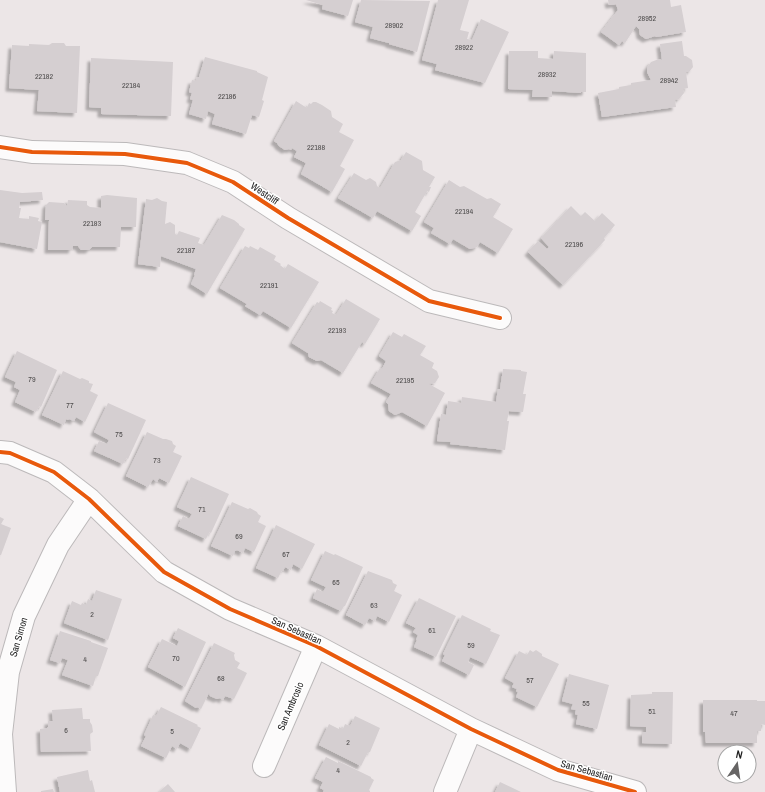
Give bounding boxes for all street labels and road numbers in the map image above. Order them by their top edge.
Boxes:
street label: Westcliff [248,179,282,208]
street label: San Sebastian [270,614,324,647]
street label: San Simon [7,616,30,658]
street label: San Ambrosio [274,680,307,732]
street label: San Sebastian [559,757,615,784]

